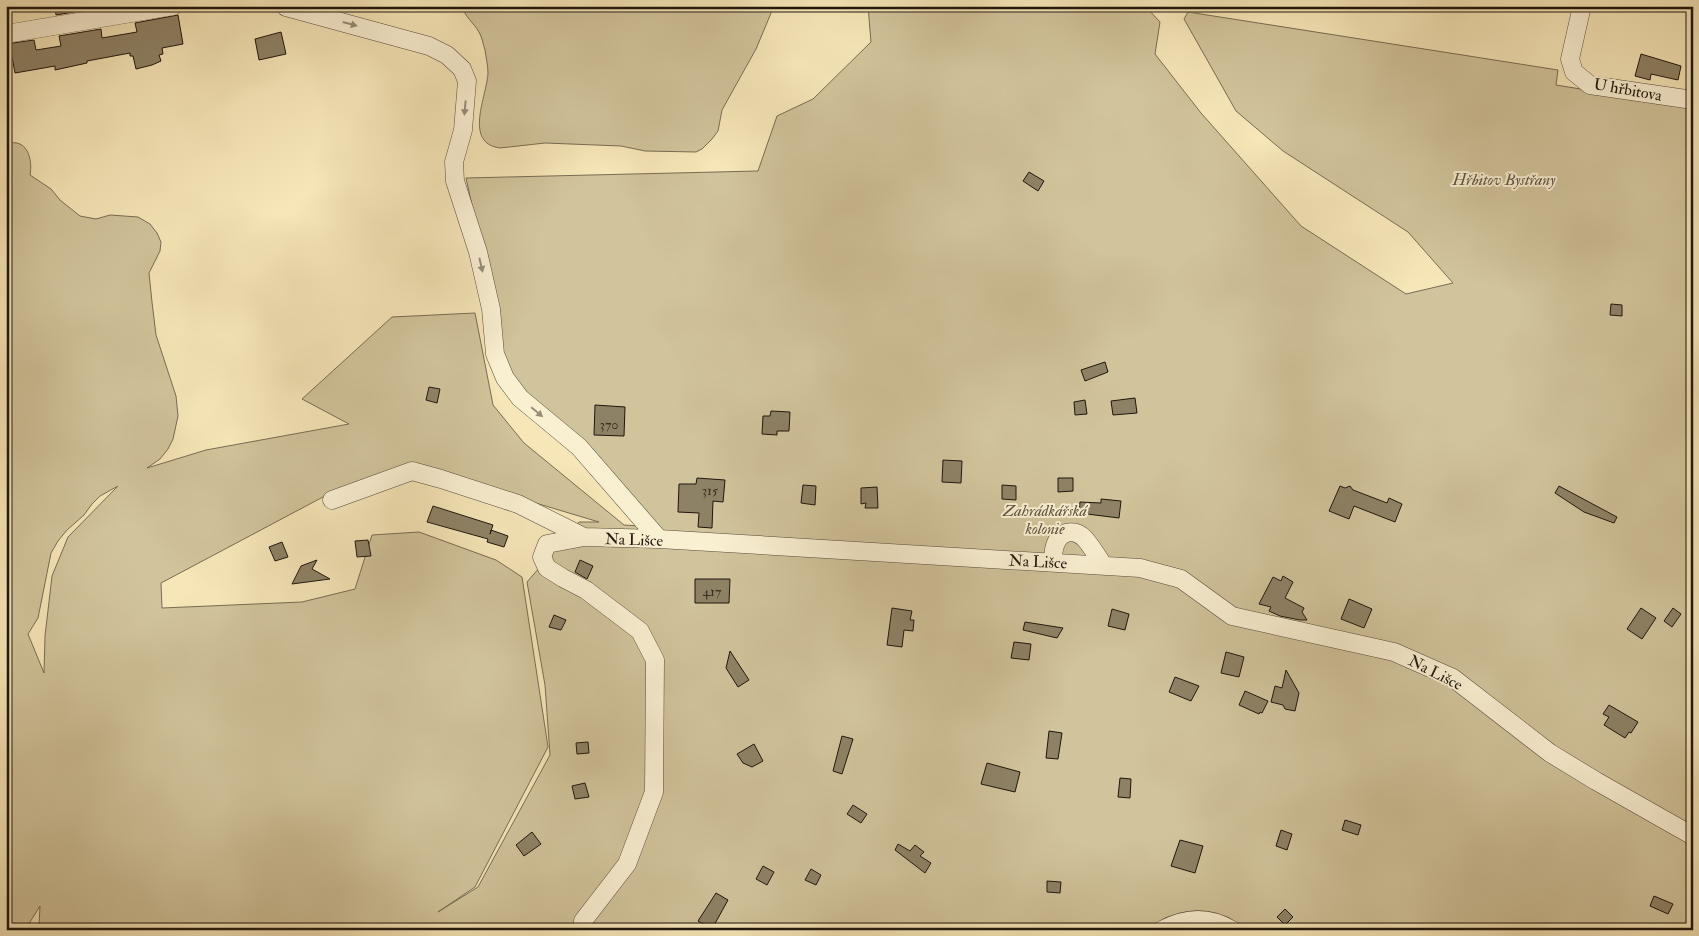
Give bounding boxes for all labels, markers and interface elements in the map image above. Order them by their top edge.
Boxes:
one-way arrow [343,21,358,29]
street label: U hřbitova [1592,74,1664,106]
one-way arrow [460,100,468,116]
park label: Hřbitov Bystřany [1452,170,1556,190]
one-way arrow [477,258,485,273]
one-way arrow [530,406,543,417]
house number: 370 [600,416,618,433]
house number: 315 [702,482,719,499]
park label: Zahrádkářská kolonie [1002,501,1088,539]
street label: Na Lišce [604,529,664,551]
street label: Na Lišce [1008,550,1068,574]
house number: 417 [703,583,722,600]
street label: Na Lišce [1405,651,1466,695]

